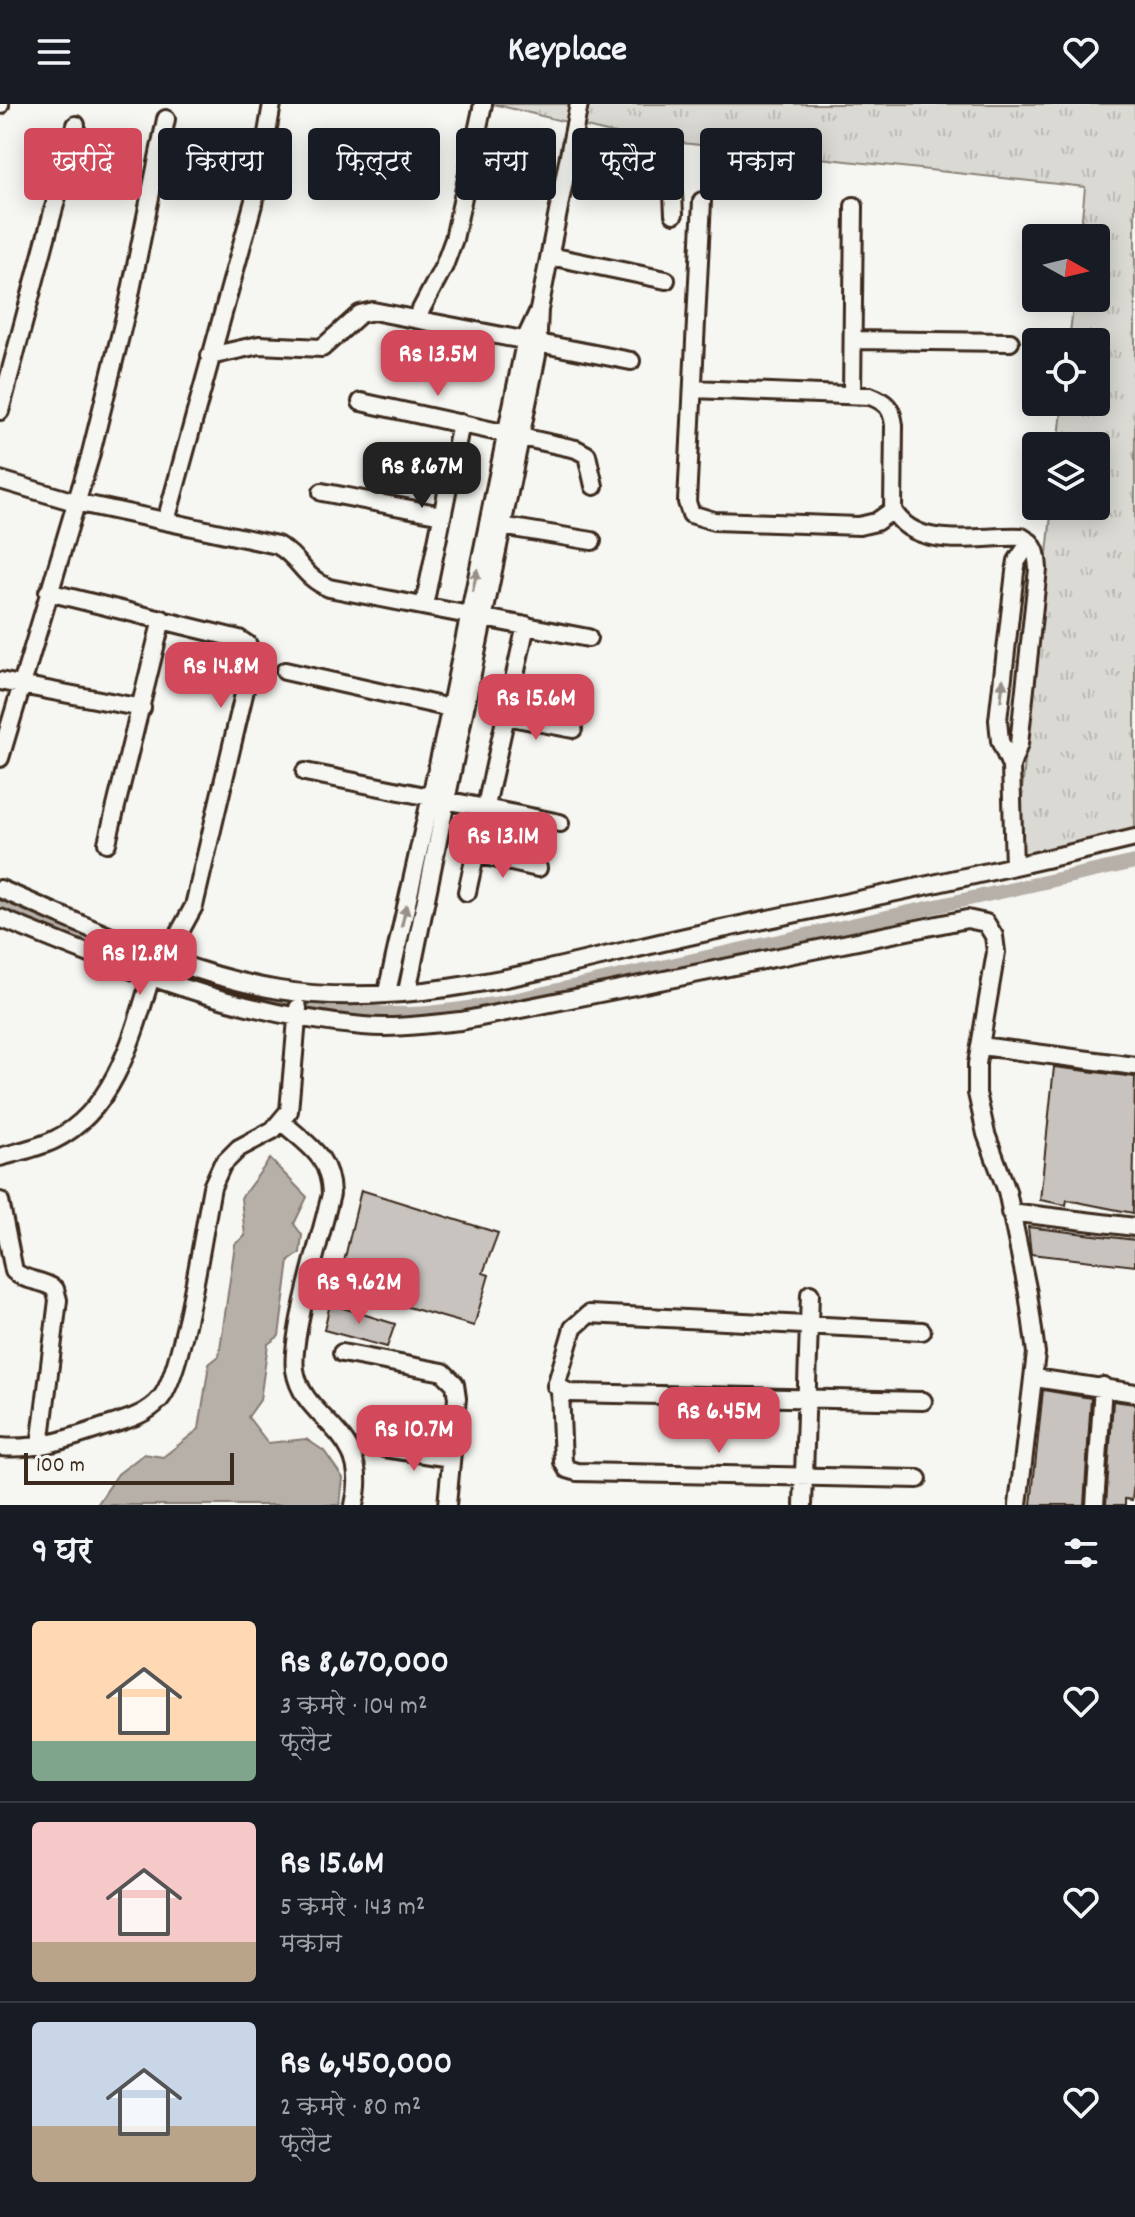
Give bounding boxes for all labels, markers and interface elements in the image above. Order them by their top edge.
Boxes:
text: Keyplace [508,26,627,78]
icon: menu [32,30,76,74]
icon: heart [1059,30,1103,74]
chip: खरीदें [24,128,142,200]
chip: किराया [158,128,292,200]
chip: फ़िल्टर [308,128,440,200]
chip: नया [456,128,556,200]
chip: फ़्लैट [572,128,684,200]
chip: मकान [700,128,822,200]
north arrow [1022,224,1110,312]
map controls [1022,224,1110,520]
button: locate [1022,328,1110,416]
pin: Rs 13.5M [355,330,521,398]
text: Rs 13.5M [399,337,477,374]
button: layers [1022,432,1110,520]
pin: Rs 8.67M [339,442,505,510]
text: Rs 8.67M [381,449,463,486]
one-way arrow [470,567,482,592]
pin: Rs 14.8M [138,642,304,710]
text: Rs 14.8M [183,649,259,686]
pin: Rs 15.6M [453,674,619,742]
one-way arrow [995,677,1008,702]
text: Rs 15.6M [496,681,576,718]
pin: Rs 13.1M [420,812,586,880]
text: Rs 13.1M [467,819,539,856]
one-way arrow [399,904,411,929]
pin: Rs 12.8M [57,929,223,997]
text: Rs 12.8M [102,936,178,973]
pin: Rs 9.62M [276,1258,442,1326]
text: Rs 9.62M [316,1265,402,1302]
pin: Rs 6.45M [636,1387,802,1455]
text: Rs 6.45M [677,1394,761,1431]
pin: Rs 10.7M [331,1405,497,1473]
text: Rs 10.7M [375,1412,453,1449]
scale bar [24,1449,234,1485]
text: 100 m [36,1451,85,1482]
text: 9 घर [32,1529,92,1578]
icon: filters [1059,1531,1103,1575]
text: Rs 8,670,000 [280,1640,449,1689]
icon: home [96,1653,192,1749]
icon: heart [1059,1679,1103,1723]
text: 3 कमरे · 104 m² [280,1689,427,1726]
text: फ़्लैट [280,1726,332,1763]
text: Rs 15.6M [280,1841,384,1890]
icon: home [96,1854,192,1950]
icon: heart [1059,1880,1103,1924]
text: 5 कमरे · 143 m² [280,1890,425,1927]
text: मकान [280,1927,342,1964]
text: Rs 6,450,000 [280,2041,452,2090]
icon: home [96,2054,192,2150]
icon: heart [1059,2080,1103,2124]
text: 2 कमरे · 80 m² [280,2090,421,2127]
text: फ़्लैट [280,2127,332,2164]

